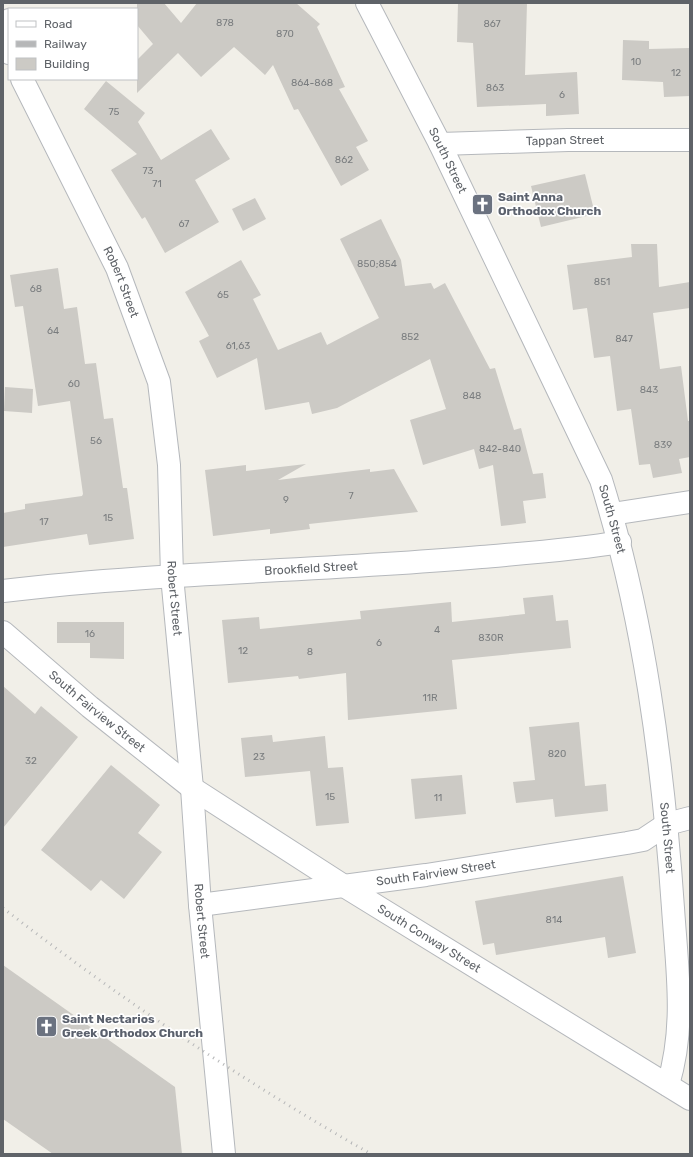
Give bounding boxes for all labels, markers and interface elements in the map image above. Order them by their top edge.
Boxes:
legend [8,8,138,80]
text: Road [44,17,72,31]
house number: 878 [216,17,234,29]
house number: 867 [483,18,501,30]
house number: 870 [276,28,294,40]
text: Railway [44,37,87,51]
house number: 10 [631,56,641,68]
text: Building [44,57,90,71]
house number: 12 [671,67,681,79]
house number: 864-868 [291,77,333,89]
house number: 863 [486,82,504,94]
house number: 6 [559,89,565,101]
house number: 75 [108,106,120,118]
street label: South Street [426,125,470,196]
street label: Tappan Street [526,133,604,148]
house number: 862 [335,154,353,166]
house number: 73 [142,165,154,177]
house number: 71 [152,178,162,190]
place label: Saint Anna Orthodox Church [498,190,601,218]
church icon: Saint Anna Orthodox Church [469,191,495,217]
house number: 67 [179,218,189,230]
street label: Robert Street [100,244,142,320]
house number: 850;854 [357,258,397,270]
house number: 851 [594,276,610,288]
house number: 68 [30,283,42,295]
house number: 65 [217,289,229,301]
house number: 64 [47,325,59,337]
house number: 852 [401,331,419,343]
house number: 847 [615,333,633,345]
house number: 61,63 [226,340,250,352]
house number: 60 [68,378,80,390]
house number: 843 [640,384,658,396]
house number: 848 [463,390,481,402]
house number: 56 [90,435,102,447]
house number: 839 [654,439,672,451]
house number: 842-840 [479,443,521,455]
street label: South Street [596,483,628,555]
house number: 7 [348,490,354,502]
house number: 9 [283,494,289,506]
house number: 15 [103,512,113,524]
house number: 17 [39,516,49,528]
street label: Brookfield Street [264,559,359,578]
street label: Robert Street [165,560,185,637]
house number: 4 [434,624,440,636]
house number: 16 [85,628,95,640]
house number: 830R [478,632,504,644]
house number: 6 [376,637,382,649]
house number: 12 [238,645,248,657]
house number: 8 [307,646,313,658]
street label: South Fairview Street [46,668,148,755]
house number: 11R [422,692,438,704]
house number: 820 [548,748,566,760]
house number: 23 [253,751,265,763]
house number: 32 [25,755,37,767]
house number: 15 [325,791,335,803]
house number: 11 [434,792,442,804]
street label: South Street [657,802,677,874]
street label: South Fairview Street [375,857,497,889]
street label: Robert Street [192,883,212,960]
street label: South Conway Street [375,901,484,976]
house number: 814 [546,914,562,926]
place label: Saint Nectarios Greek Orthodox Church [62,1012,203,1040]
church icon: Saint Nectarios Greek Orthodox Church [33,1013,59,1039]

